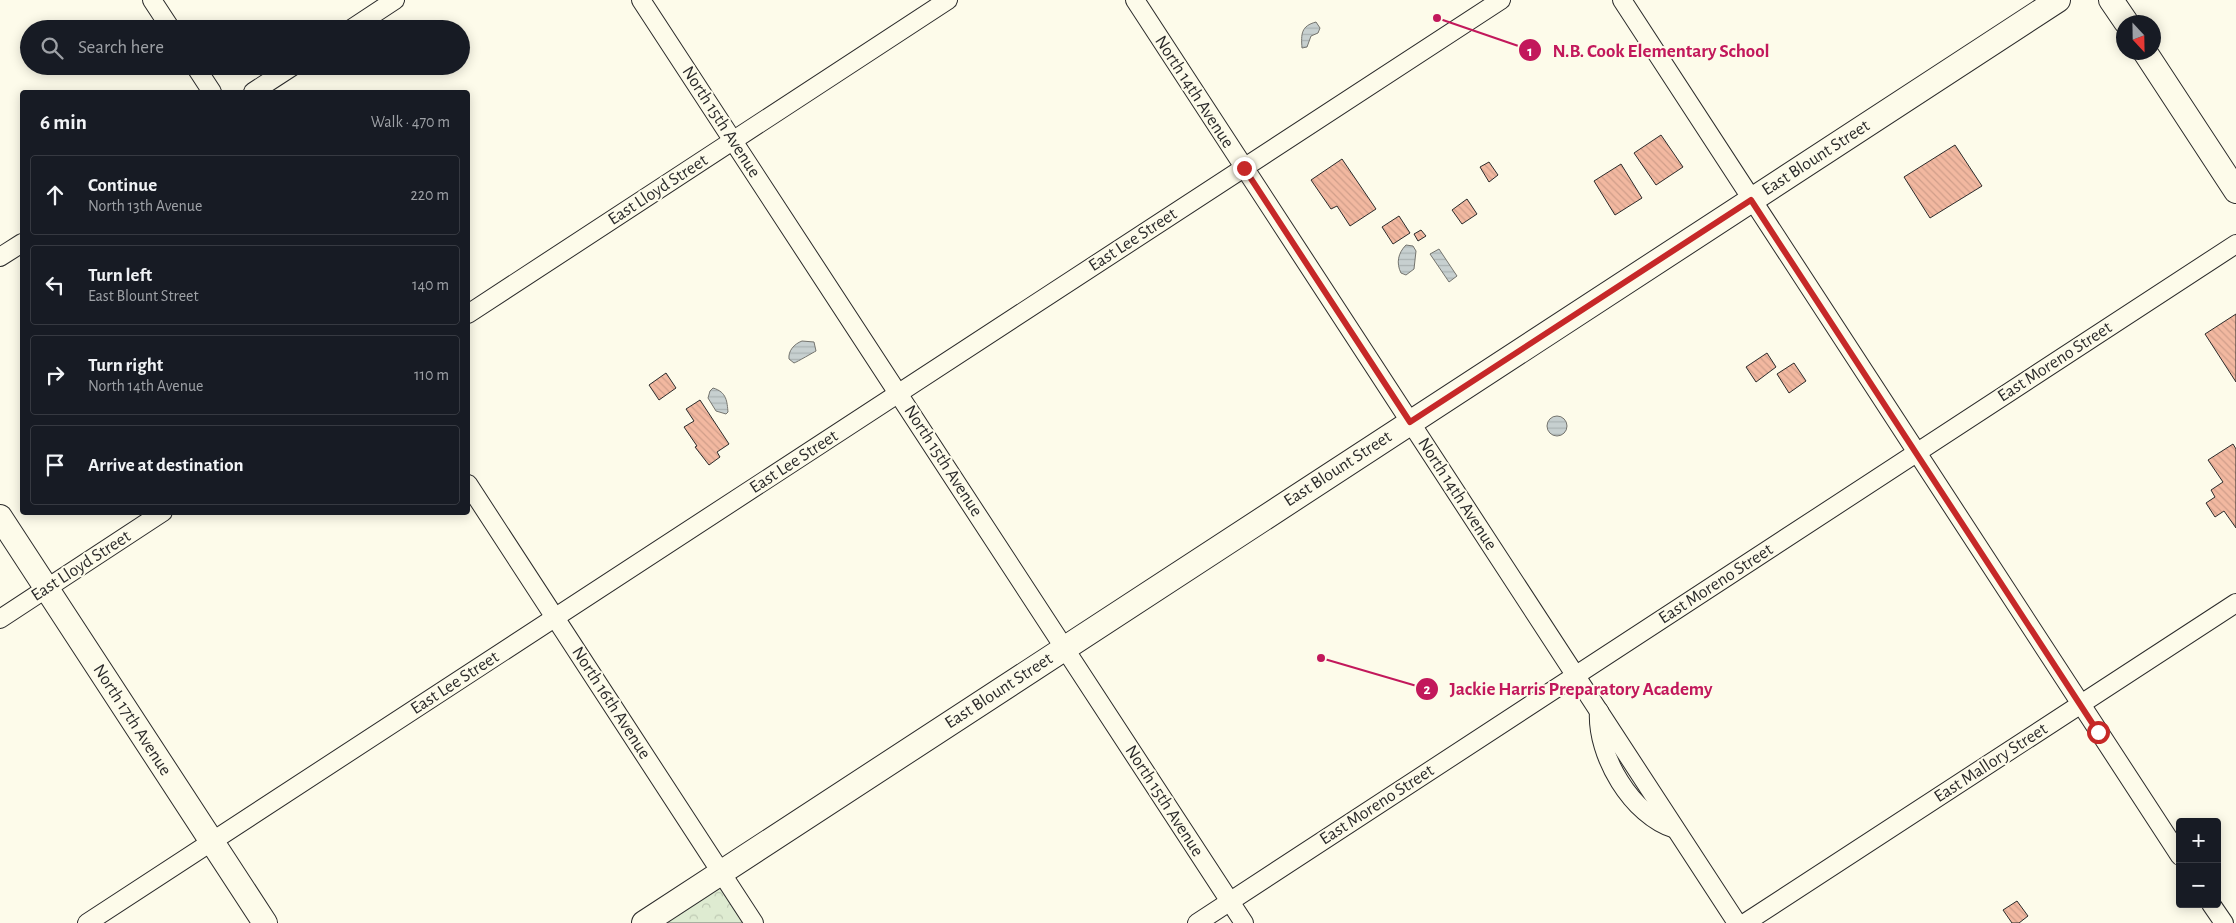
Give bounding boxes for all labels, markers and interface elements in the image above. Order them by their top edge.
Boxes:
north arrow [2116,15,2161,60]
search box [20,20,470,75]
street label: North 14th Avenue [1151,33,1237,151]
callout: N.B. Cook Elementary School [1517,33,1779,67]
icon: search [38,34,66,62]
text: Search here [78,38,164,57]
text: N.B. Cook Elementary School [1552,42,1770,61]
text: 1 [1527,44,1533,59]
street label: North 15th Avenue [678,63,764,181]
text: 6 min [40,112,87,133]
text: Walk · 470 m [371,114,450,130]
street label: East Blount Street [1759,116,1873,199]
street label: East Lloyd Street [605,151,711,229]
route end [1233,157,1256,180]
text: Continue [88,176,157,195]
icon: ahead [41,181,69,209]
text: 220 m [411,187,449,203]
text: North 13th Avenue [88,198,202,214]
street label: East Lee Street [1086,205,1181,275]
text: Turn left [88,266,152,285]
icon: left [41,271,69,299]
text: 140 m [412,277,449,293]
text: East Blount Street [88,288,199,304]
street label: East Moreno Street [1995,318,2115,406]
text: Turn right [88,356,163,375]
icon: right [41,361,69,389]
text: 110 m [414,367,449,383]
text: North 14th Avenue [88,378,203,394]
street label: North 15th Avenue [900,402,986,520]
street label: East Lee Street [747,427,842,497]
street label: East Blount Street [1281,427,1395,510]
street label: North 14th Avenue [1414,435,1500,553]
icon: arrive [41,451,69,479]
text: Arrive at destination [88,456,244,475]
street label: East Lloyd Street [28,527,134,605]
street label: East Moreno Street [1656,540,1776,628]
street label: North 16th Avenue [568,644,654,762]
street label: East Lee Street [408,648,503,718]
street label: East Blount Street [942,649,1056,732]
street label: North 17th Avenue [89,661,175,779]
callout: Jackie Harris Preparatory Academy [1415,672,1723,706]
text: Jackie Harris Preparatory Academy [1450,680,1713,699]
text: 2 [1423,682,1431,697]
street label: East Mallory Street [1931,720,2051,806]
route start [2087,721,2110,744]
street label: North 15th Avenue [1121,742,1207,860]
street label: East Moreno Street [1317,761,1437,849]
map controls [2176,818,2221,908]
button: + [2176,818,2221,863]
button: − [2176,863,2221,908]

